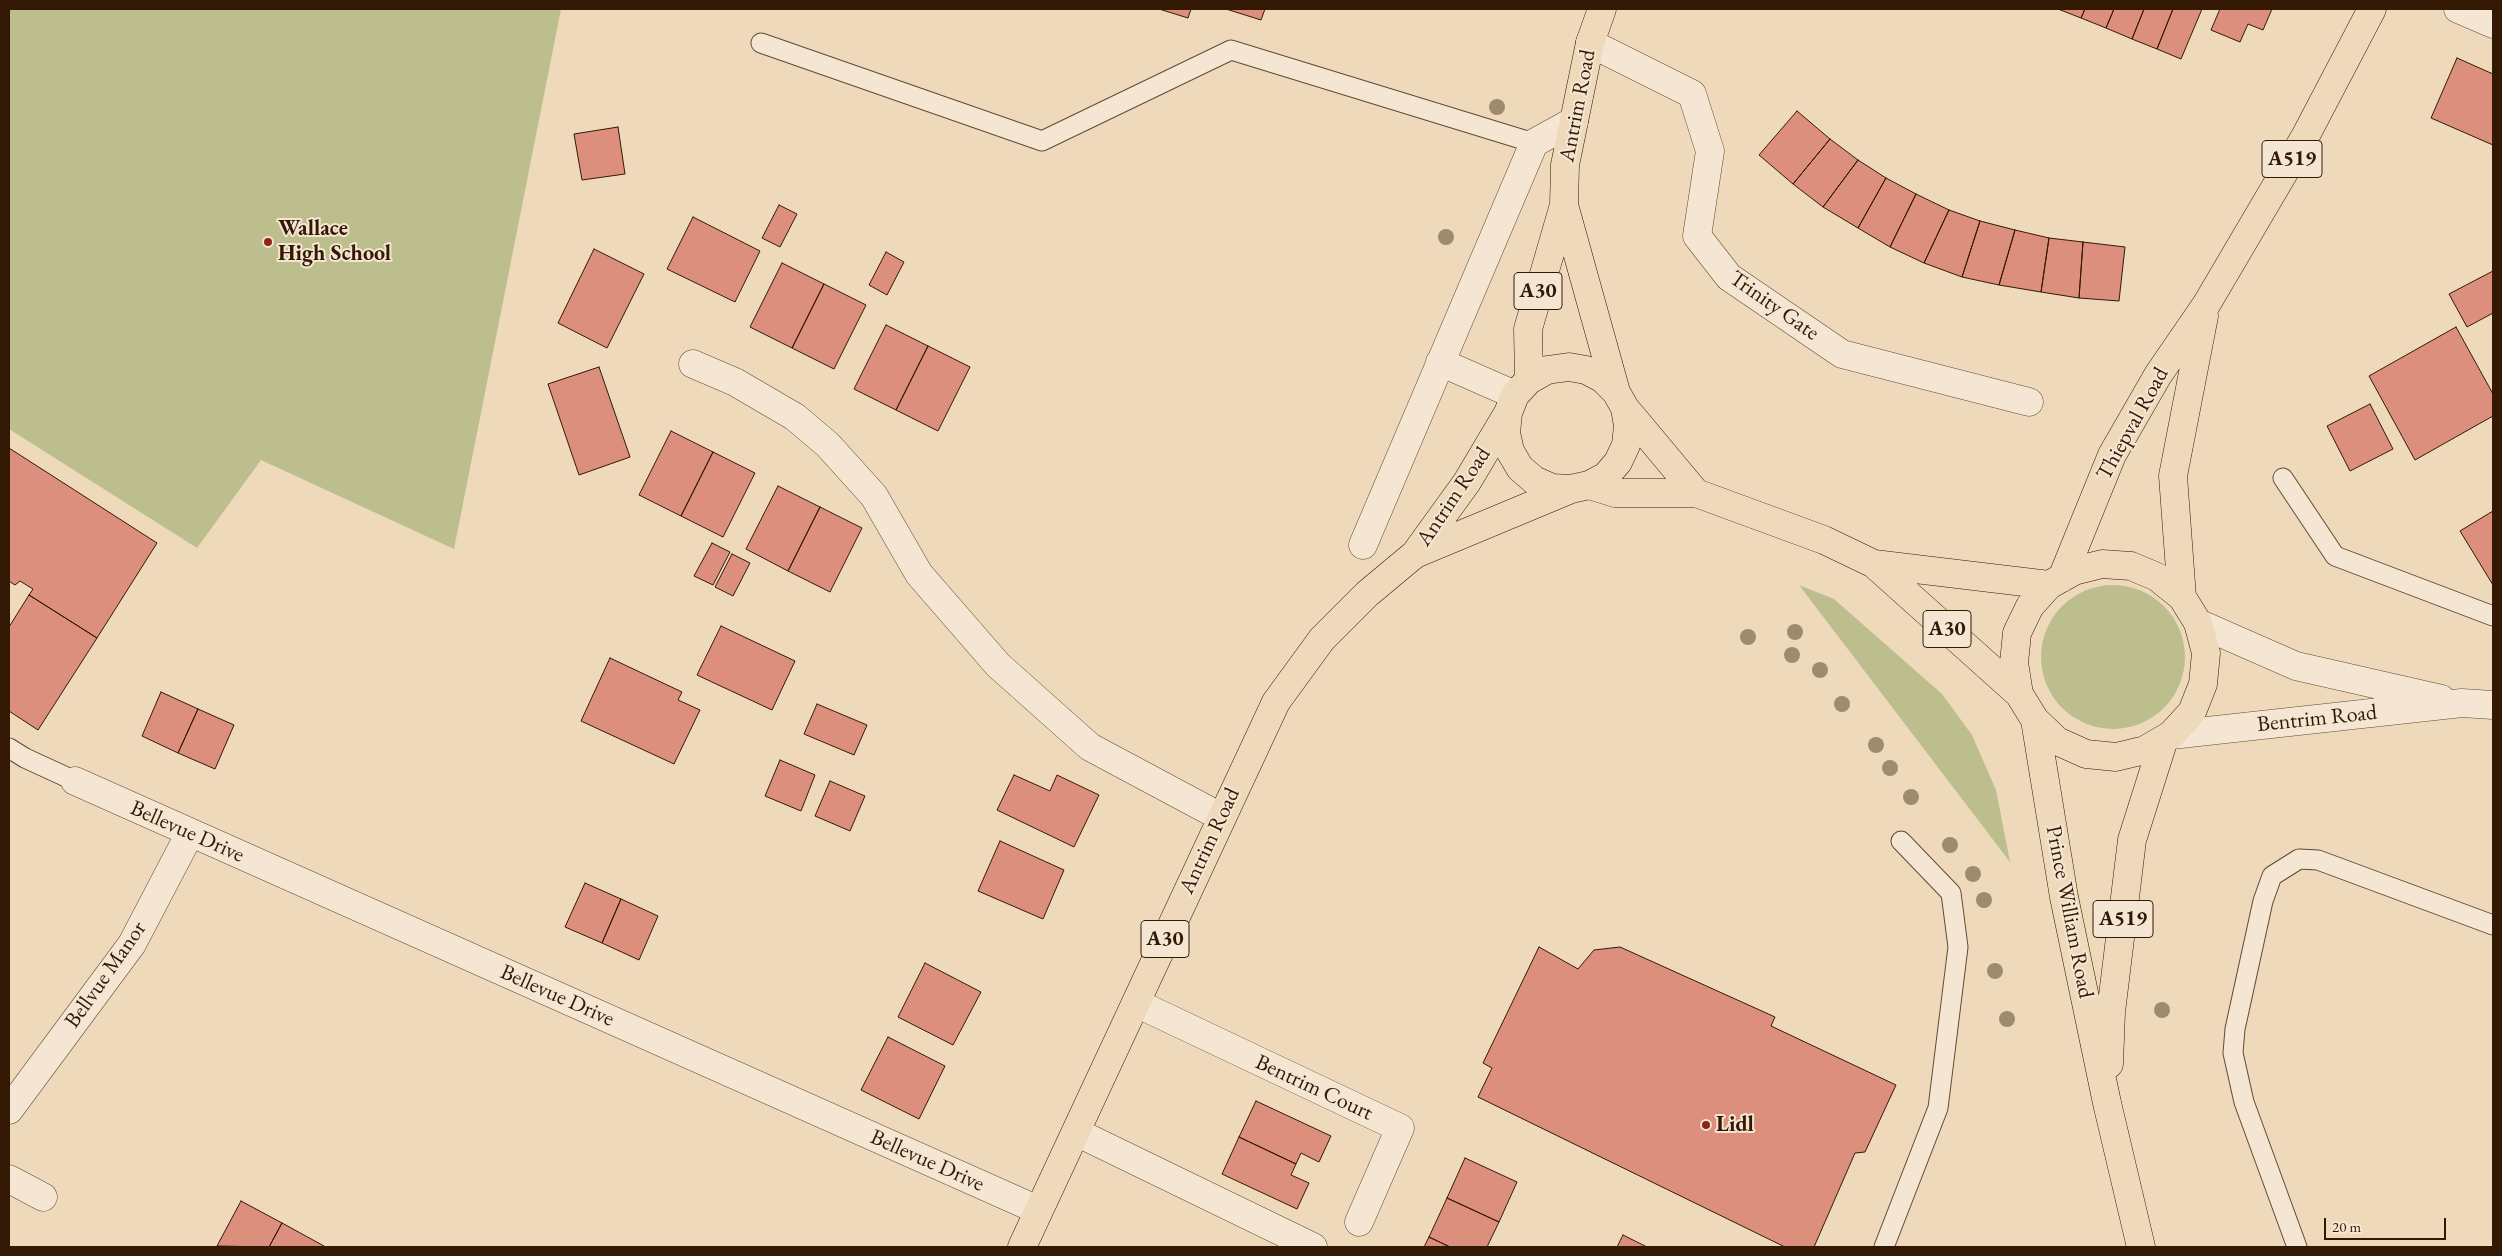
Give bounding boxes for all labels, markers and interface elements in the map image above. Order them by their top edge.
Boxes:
street label: Antrim Road [1554,48,1602,164]
road number: A519 [2262,140,2322,178]
place label: Wallace High School [278,216,391,268]
marker: Wallace High School [262,236,274,248]
street label: Trinity Gate [1724,265,1824,347]
road number: A30 [1514,272,1562,310]
street label: Thiepval Road [2091,363,2175,485]
street label: Antrim Road [1411,442,1497,552]
road number: A30 [1923,610,1971,648]
street label: Bentrim Road [2256,700,2378,738]
street label: Antrim Road [1174,784,1246,898]
street label: Bellevue Drive [126,795,248,869]
street label: Prince William Road [2039,823,2099,1001]
road number: A519 [2093,901,2153,938]
street label: Bellvue Manor [60,917,152,1033]
road number: A30 [1141,921,1189,958]
street label: Bellevue Drive [496,959,618,1033]
street label: Bentrim Court [1251,1049,1377,1127]
place label: Lidl [1716,1112,1754,1138]
marker: Lidl [1700,1119,1712,1131]
street label: Bellevue Drive [866,1124,988,1198]
scale bar [2327,1208,2450,1240]
text: 20 m [2332,1217,2361,1236]

